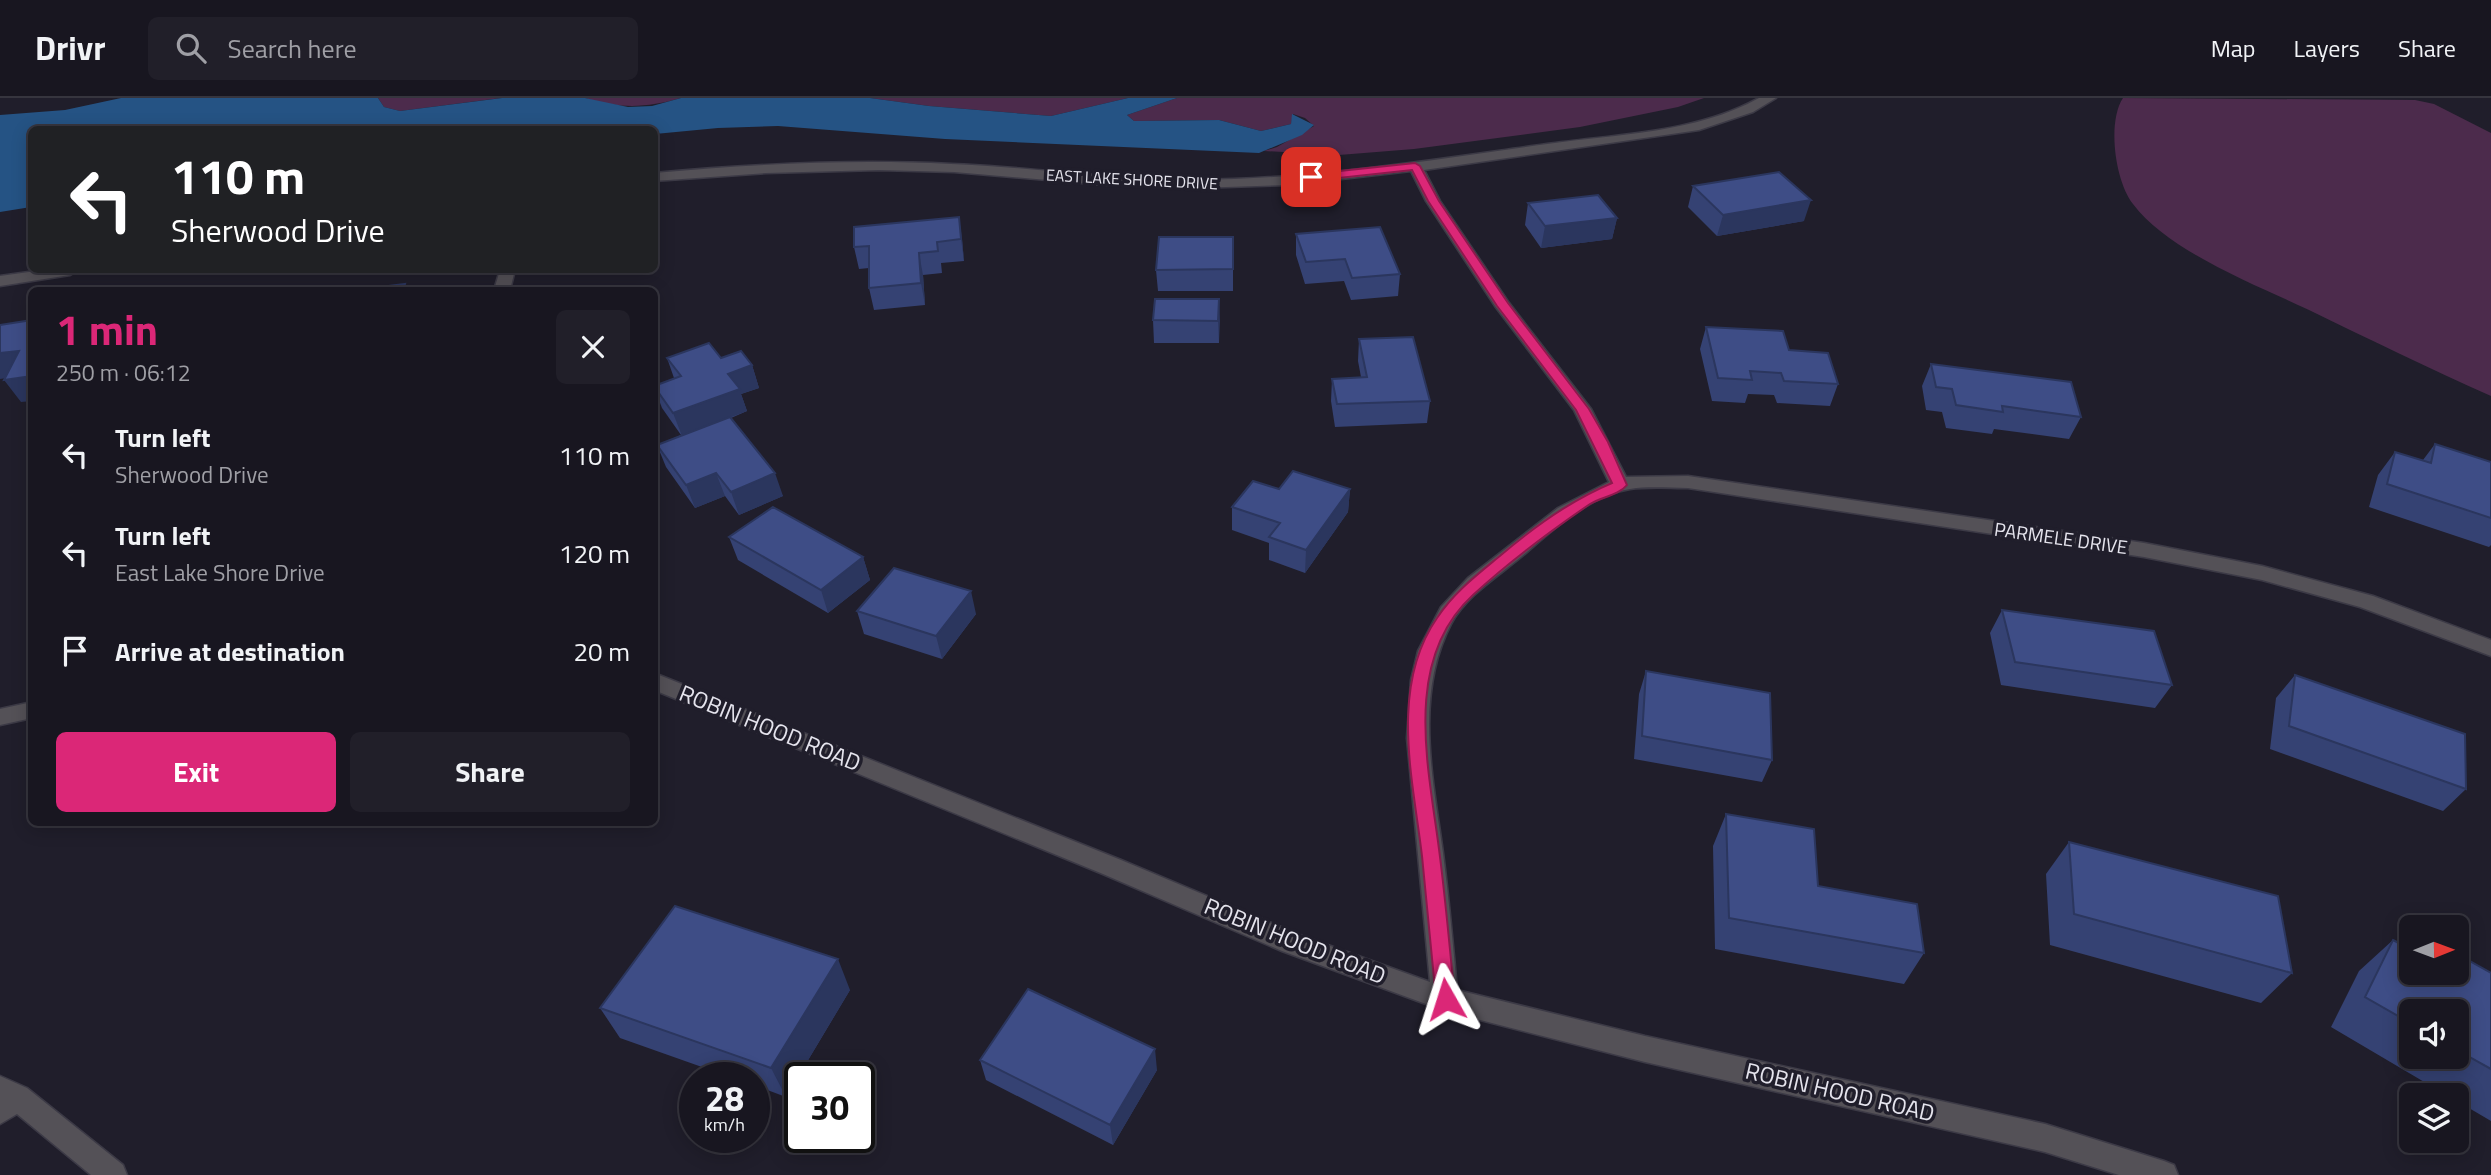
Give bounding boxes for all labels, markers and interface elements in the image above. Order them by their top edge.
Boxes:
search box [148,17,638,80]
text: Drivr [35,23,106,73]
icon: search [172,29,210,67]
text: Search here [228,29,357,68]
text: Map [2211,30,2256,66]
text: Layers [2294,30,2360,66]
text: Share [2398,30,2456,66]
text: 110 m [171,138,305,213]
pin [1281,147,1341,207]
icon: left [56,154,147,245]
icon: arrive [1292,158,1330,196]
street label: EAST LAKE SHORE DRIVE [1045,163,1219,195]
text: Sherwood Drive [171,206,385,254]
text: 1 min [56,297,158,361]
button: close [556,310,630,384]
text: 250 m · 06:12 [56,355,191,390]
text: Turn left [115,418,210,457]
icon: left [56,436,94,474]
text: 110 m [559,436,630,475]
text: Sherwood Drive [115,457,269,492]
street label: PARMELE DRIVE [1993,514,2130,561]
text: Turn left [115,516,210,555]
icon: left [56,534,94,572]
text: 120 m [559,534,630,573]
text: East Lake Shore Drive [115,555,325,590]
icon: arrive [56,632,94,670]
text: Arrive at destination [115,632,345,671]
text: 20 m [573,632,630,671]
street label: ROBIN HOOD ROAD [674,675,866,780]
button: Exit [56,732,336,812]
button: Share [350,732,630,812]
street label: ROBIN HOOD ROAD [1199,888,1391,993]
north arrow [2399,915,2469,985]
map controls [2399,915,2469,1153]
position arrow [1409,962,1483,1036]
button: sound [2399,999,2469,1069]
street label: ROBIN HOOD ROAD [1742,1053,1938,1130]
speed limit sign: 30 [784,1062,875,1153]
text: 28 [705,1071,744,1125]
button: layers [2399,1083,2469,1153]
text: km/h [704,1111,745,1138]

